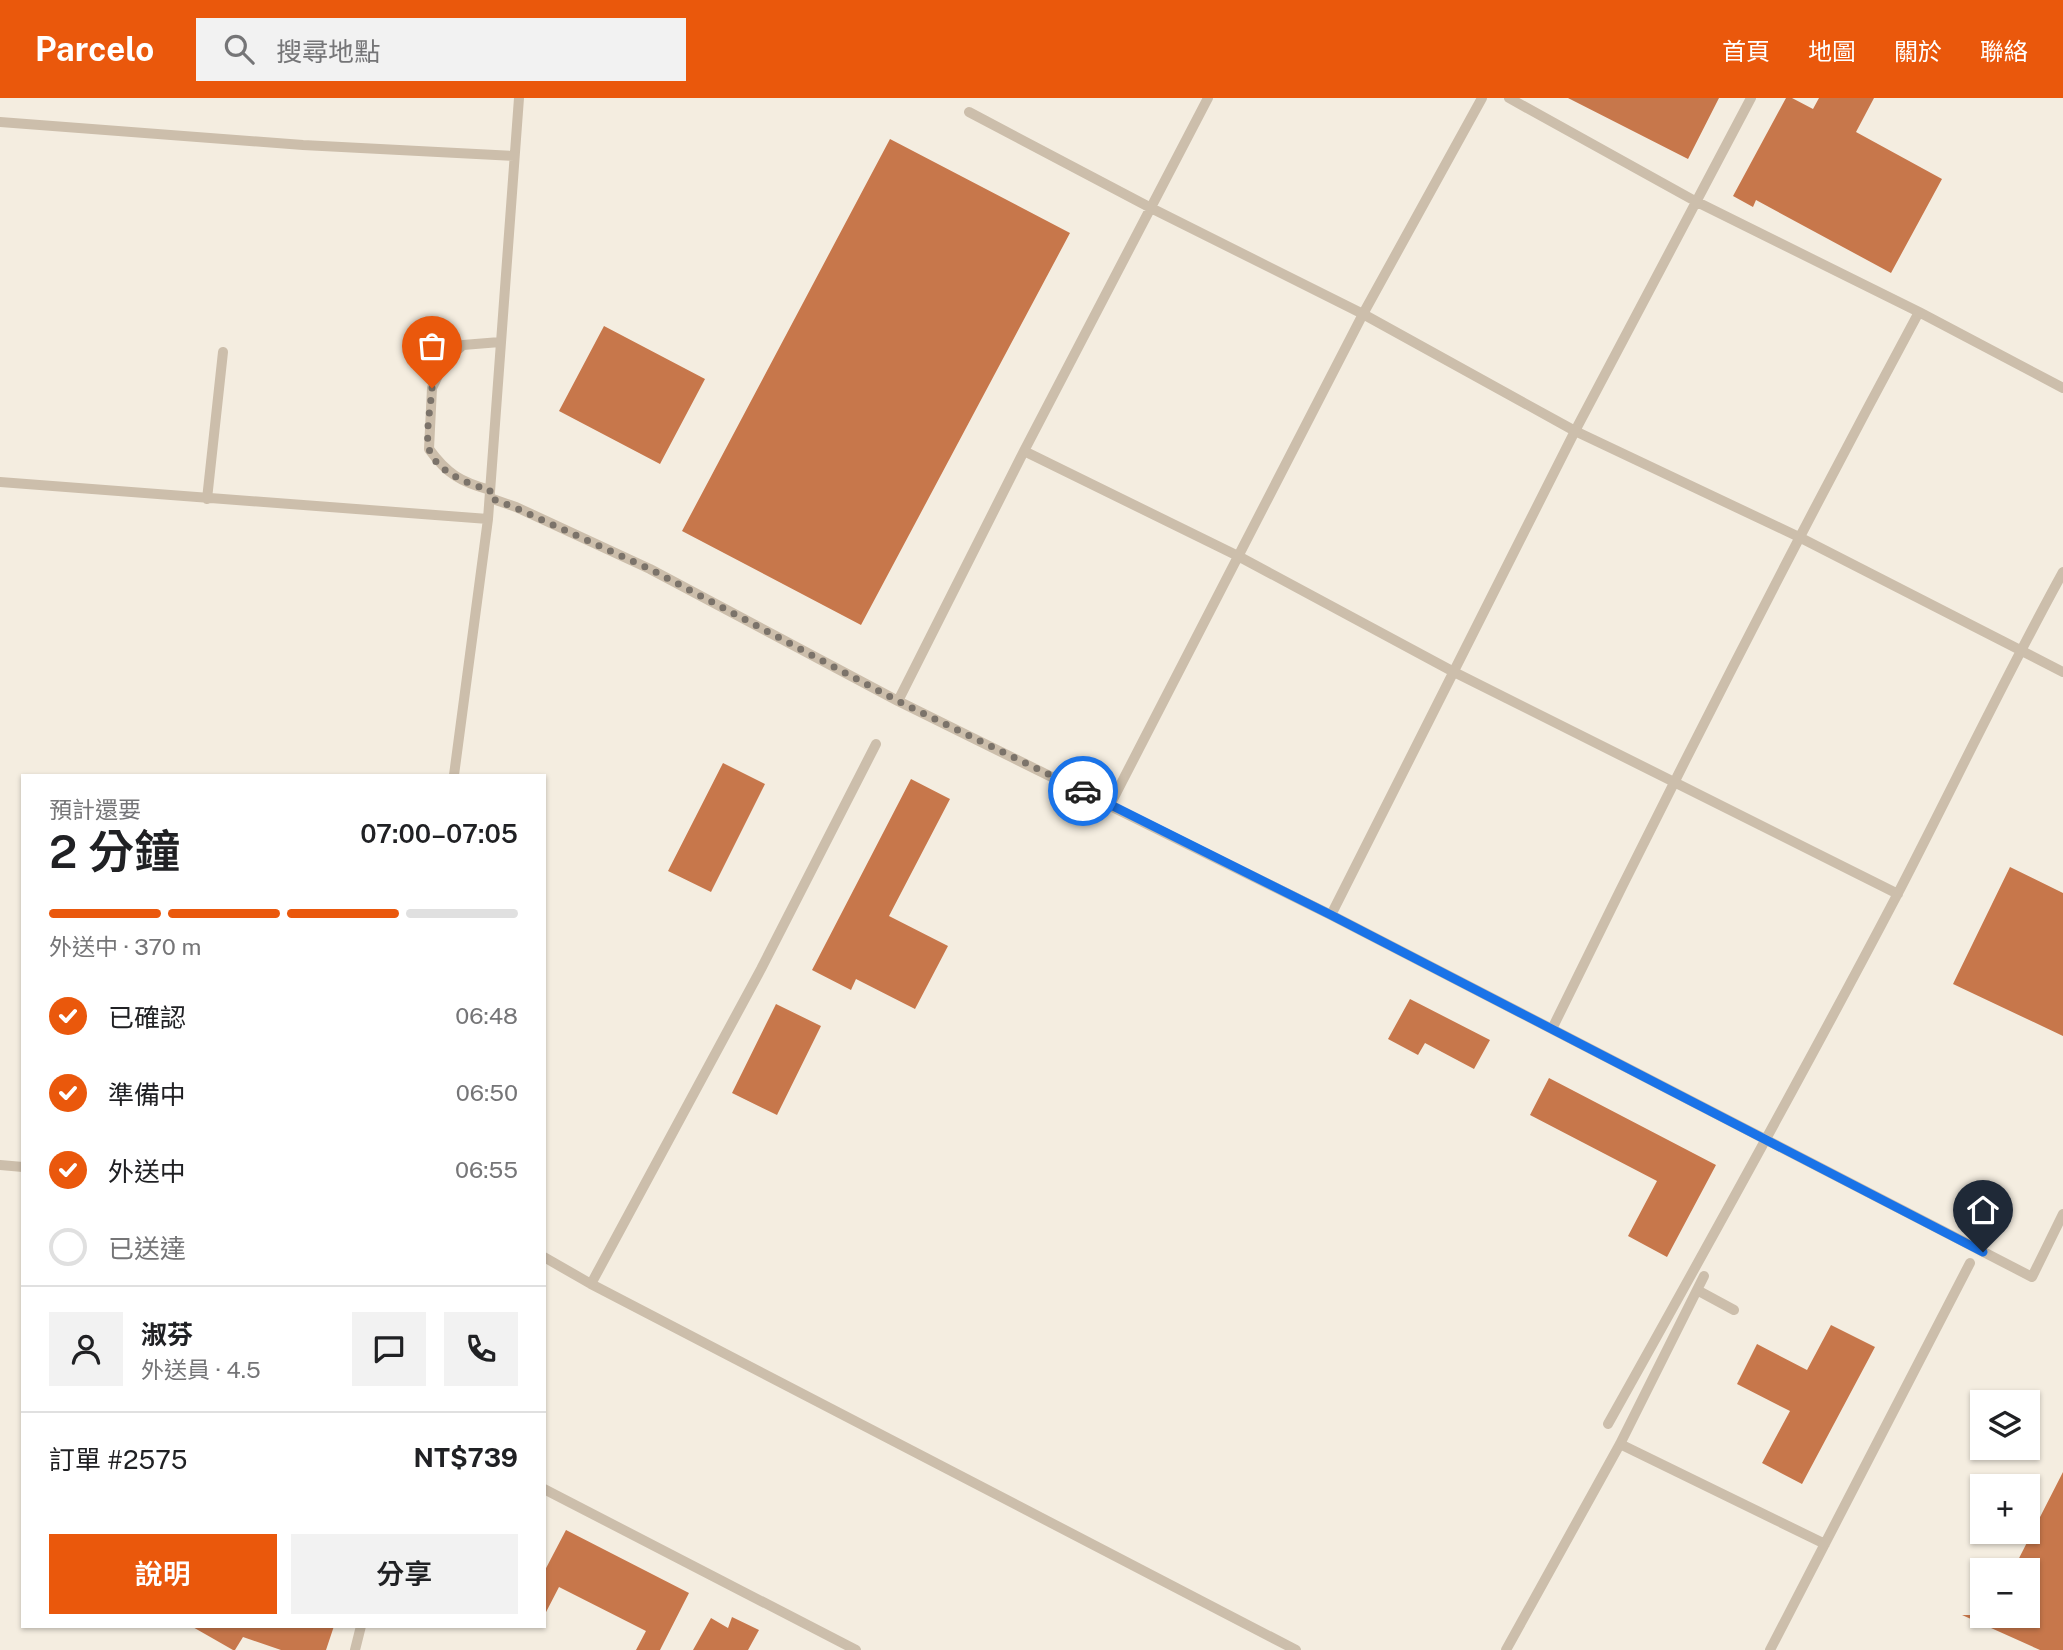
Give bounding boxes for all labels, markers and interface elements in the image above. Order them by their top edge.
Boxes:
search box [196,18,686,81]
text: Parcelo [35,30,154,68]
icon: search [220,30,258,68]
text: 搜尋地點 [276,36,380,67]
text: 首頁 [1722,37,1770,65]
text: 地圖 [1808,37,1856,65]
text: 關於 [1894,37,1942,65]
text: 聯絡 [1980,37,2028,65]
pin [402,316,462,388]
icon: bag [413,327,451,365]
courier [1048,756,1118,826]
icon: car [1064,772,1102,810]
text: 預計還要 [49,796,141,823]
text: 07:00–07:05 [360,818,518,849]
text: 2 分鐘 [49,824,180,878]
text: 外送中 · 370 m [49,933,201,960]
icon: check [49,997,87,1035]
text: 已確認 [108,1002,186,1033]
text: 06:48 [455,1002,518,1029]
icon: check [49,1074,87,1112]
text: 準備中 [108,1079,186,1110]
text: 06:50 [456,1079,518,1106]
icon: check [49,1151,87,1189]
text: 外送中 [108,1156,186,1187]
text: 06:55 [455,1156,518,1183]
pin [1953,1180,2013,1252]
icon: home [1964,1191,2002,1229]
text: 已送達 [108,1233,186,1264]
button: person [49,1312,123,1386]
button: chat [352,1312,426,1386]
button: phone [444,1312,518,1386]
text: 淑芬 [141,1319,193,1350]
text: 外送員 · 4.5 [141,1356,261,1383]
map controls [1970,1390,2040,1628]
button: layers [1970,1390,2040,1460]
text: NT$739 [414,1442,518,1473]
text: 訂單 #2575 [49,1444,187,1475]
button: + [1970,1474,2040,1544]
button: 說明 [49,1534,277,1614]
button: 分享 [291,1534,518,1614]
button: − [1970,1558,2040,1628]

